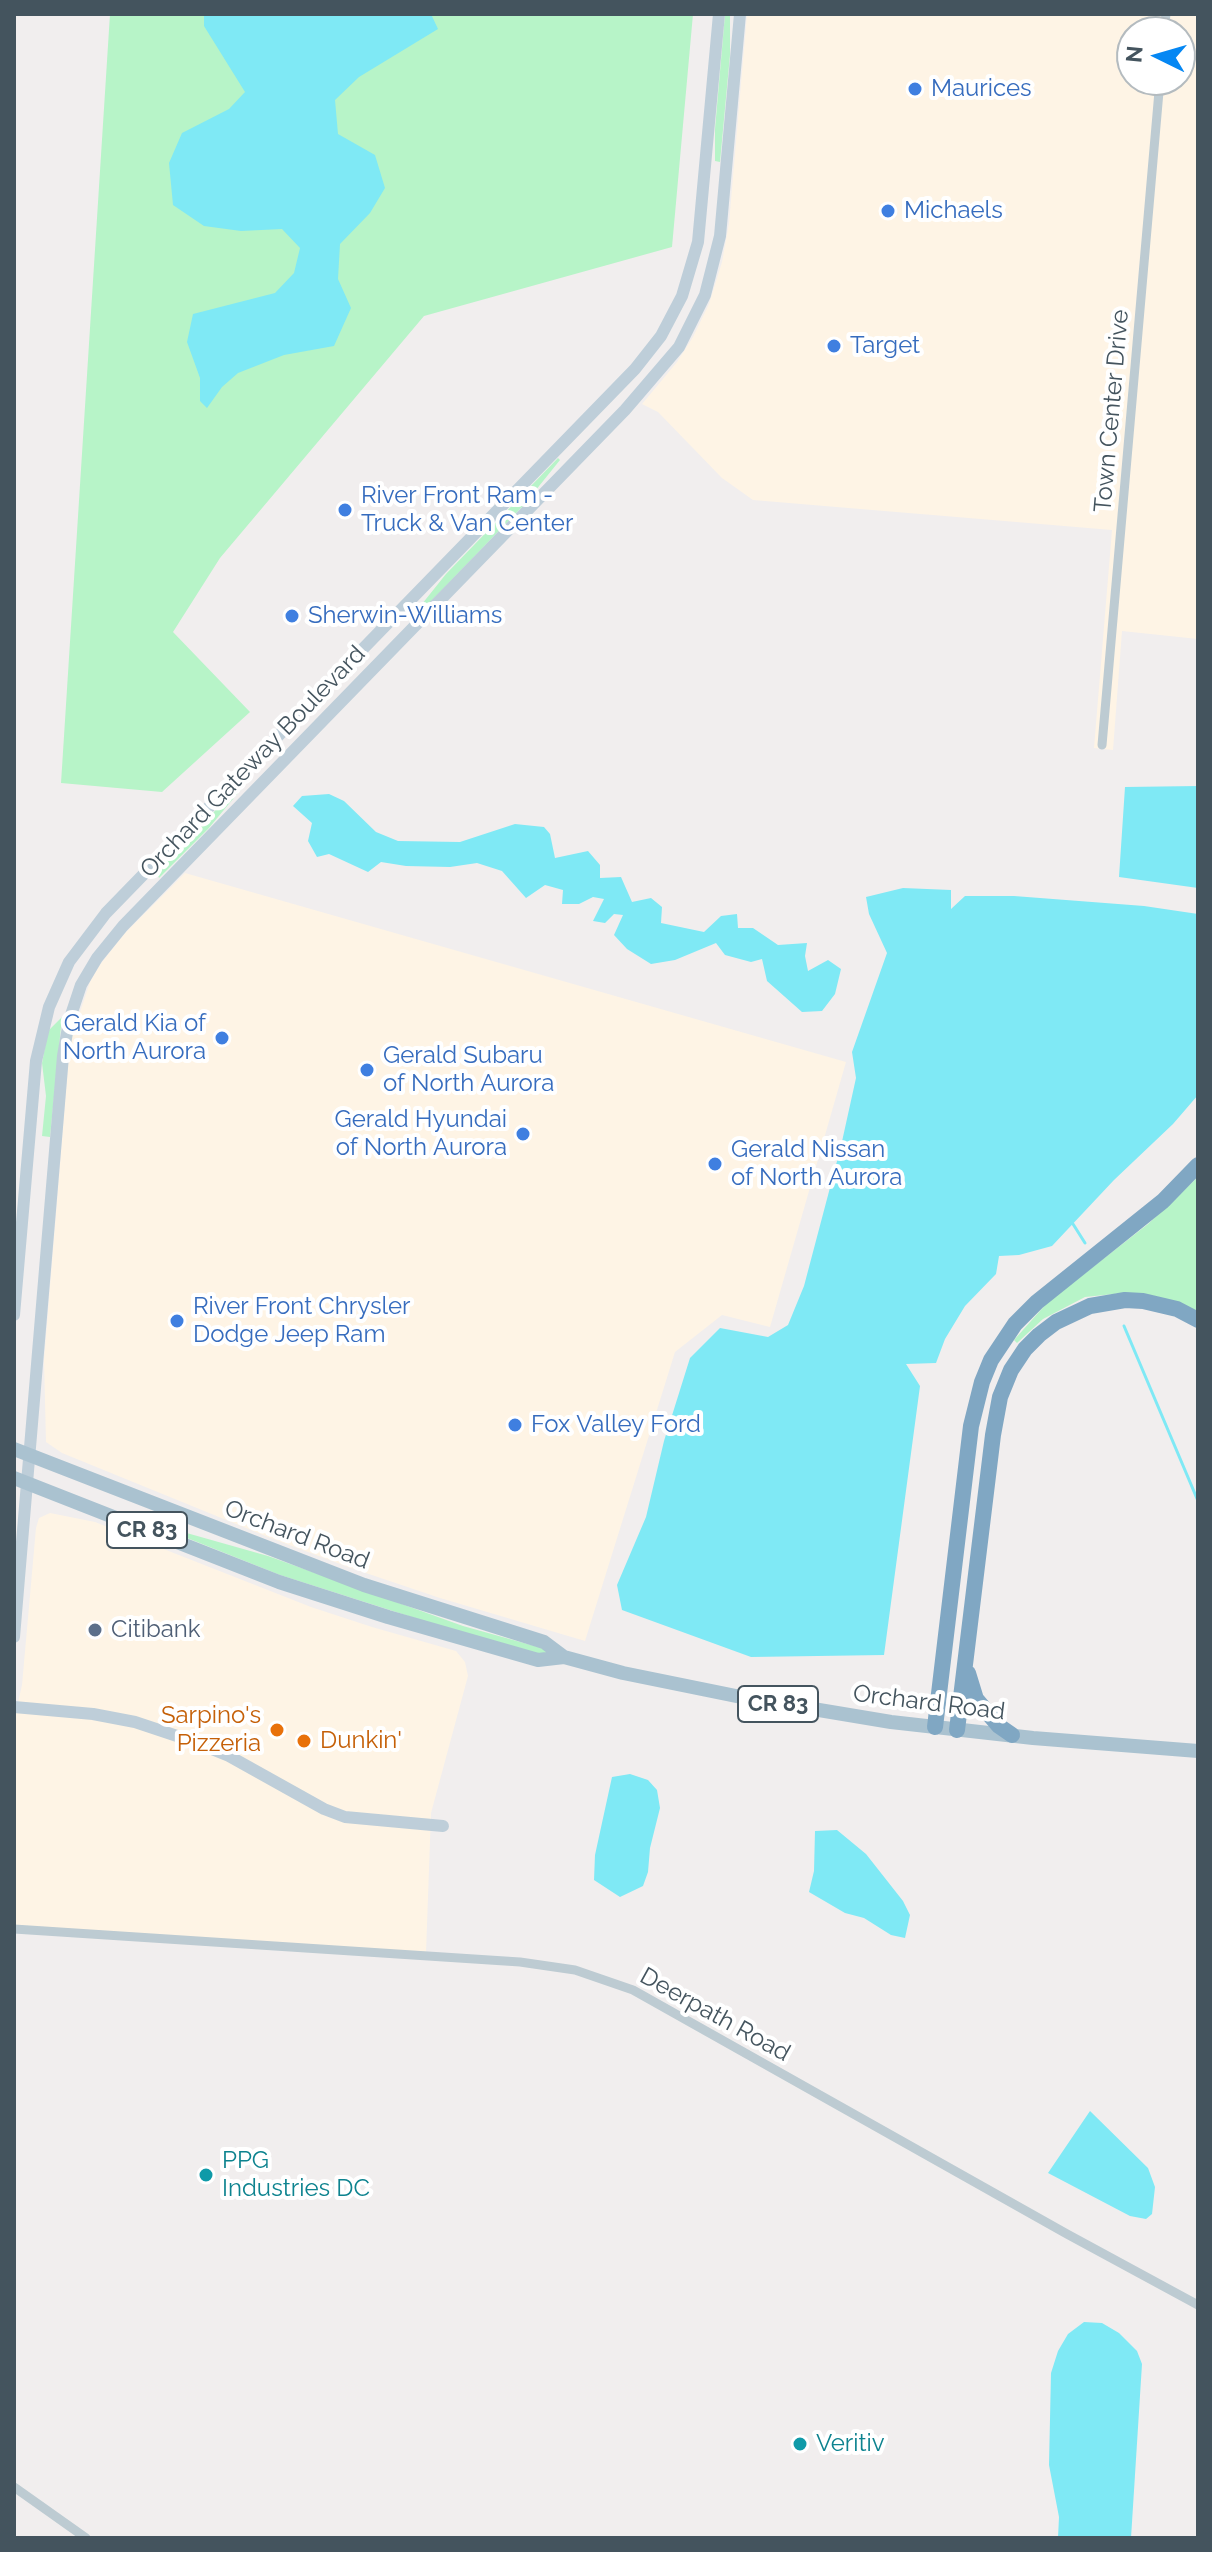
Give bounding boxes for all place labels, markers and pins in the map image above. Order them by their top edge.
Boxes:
place label: Maurices [931,75,1032,103]
marker: Maurices [906,80,924,98]
place label: Michaels [904,197,1003,225]
marker: Michaels [879,202,897,220]
place label: Target [850,332,920,360]
marker: Target [825,337,843,355]
place label: River Front Ram - Truck & Van Center [361,482,573,538]
marker: River Front Ram - Truck & Van Center [336,501,354,519]
place label: Sherwin-Williams [308,602,502,630]
marker: Sherwin-Williams [283,607,301,625]
place label: Gerald Kia of North Aurora [63,1010,206,1066]
marker: Gerald Kia of North Aurora [213,1029,231,1047]
place label: Gerald Subaru of North Aurora [383,1042,554,1098]
marker: Gerald Subaru of North Aurora [358,1061,376,1079]
place label: Gerald Hyundai of North Aurora [334,1106,507,1162]
marker: Gerald Hyundai of North Aurora [514,1125,532,1143]
place label: Gerald Nissan of North Aurora [731,1136,902,1192]
marker: Gerald Nissan of North Aurora [706,1155,724,1173]
place label: River Front Chrysler Dodge Jeep Ram [193,1293,411,1349]
marker: River Front Chrysler Dodge Jeep Ram [168,1312,186,1330]
place label: Fox Valley Ford [531,1411,701,1439]
marker: Fox Valley Ford [506,1416,524,1434]
place label: Citibank [111,1616,201,1644]
marker: Citibank [86,1621,104,1639]
place label: Sarpino's Pizzeria [161,1702,261,1758]
marker: Sarpino's Pizzeria [268,1721,286,1739]
place label: Dunkin' [320,1727,402,1755]
marker: Dunkin' [295,1732,313,1750]
place label: PPG Industries DC [222,2147,370,2203]
marker: PPG Industries DC [197,2166,215,2184]
place label: Veritiv [816,2430,885,2458]
marker: Veritiv [791,2435,809,2453]

